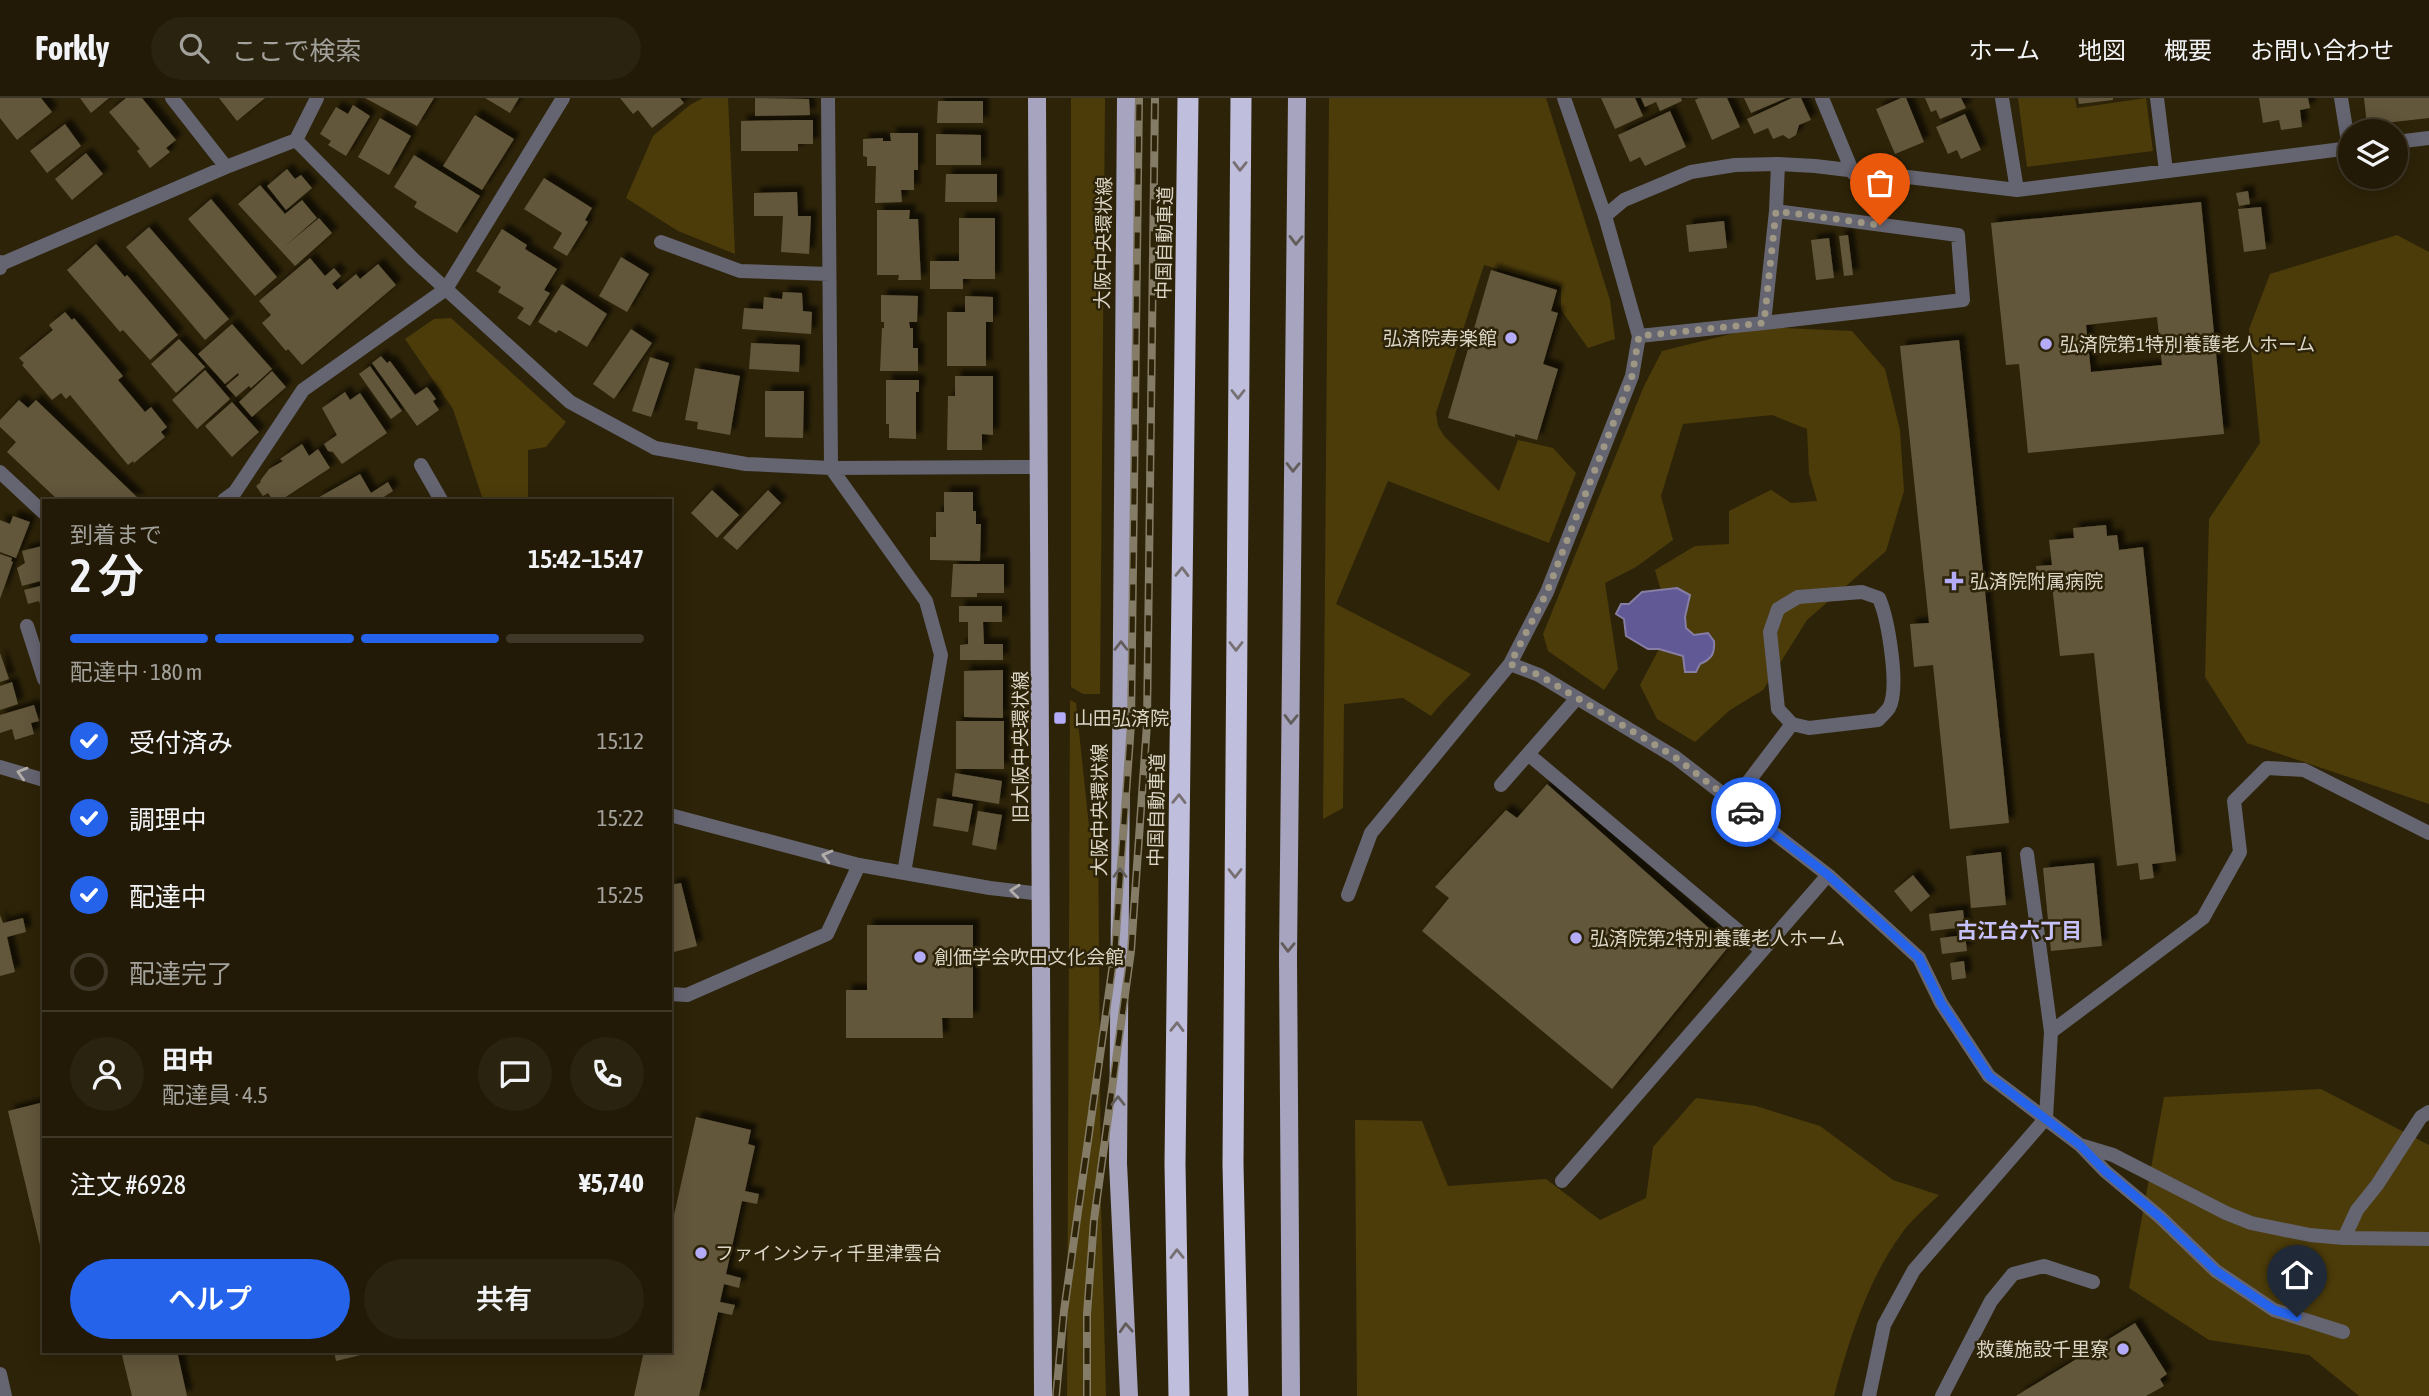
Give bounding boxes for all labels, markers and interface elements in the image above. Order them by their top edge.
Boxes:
search box [151,17,641,80]
text: Forkly [35,29,109,67]
icon: search [175,29,213,67]
text: ここで検索 [231,36,361,66]
text: ホーム [1969,37,2040,64]
text: 地図 [2078,37,2126,64]
text: 概要 [2164,37,2212,64]
text: お問い合わせ [2250,37,2394,64]
map controls [2338,119,2408,189]
button: layers [2338,119,2408,189]
pin [1850,153,1910,225]
one-way arrow [1232,161,1248,172]
icon: bag [1861,164,1899,202]
street label: 大阪中央環状線 [1091,176,1115,310]
street label: 中国自動車道 [1152,186,1176,300]
one-way arrow [1288,235,1304,245]
place label: 弘済院寿楽館 [1383,327,1497,349]
marker: 弘済院寿楽館 [1503,330,1519,346]
place label: 弘済院第1特別養護老人ホーム [2060,333,2315,355]
marker: 弘済院第1特別養護老人ホーム [2038,336,2054,352]
one-way arrow [1230,389,1246,399]
one-way arrow [1285,462,1301,473]
text: 到着まで [70,522,162,548]
text: 15:42–15:47 [528,544,644,574]
text: 2 分 [70,549,144,602]
one-way arrow [1174,566,1190,577]
place label: 弘済院附属病院 [1970,570,2103,592]
marker: 弘済院附属病院 [1944,571,1964,591]
one-way arrow [1113,640,1129,650]
one-way arrow [1228,641,1244,651]
text: 配達中 · 180 m [70,659,202,685]
street label: 旧大阪中央環状線 [1009,671,1031,823]
place label: 山田弘済院 [1074,707,1169,729]
marker: 山田弘済院 [1052,710,1068,726]
one-way arrow [1283,714,1299,725]
icon: check [70,722,108,760]
text: 受付済み [129,728,233,758]
text: 15:12 [597,728,644,754]
street label: 大阪中央環状線 [1088,743,1110,877]
street label: 中国自動車道 [1144,753,1168,867]
one-way arrow [16,767,28,782]
courier [1711,777,1781,847]
icon: car [1727,793,1765,831]
one-way arrow [1171,794,1187,804]
icon: check [70,799,108,837]
text: 調理中 [129,805,207,835]
text: 15:22 [597,805,644,831]
one-way arrow [821,850,833,864]
one-way arrow [1112,867,1128,878]
one-way arrow [1227,868,1243,879]
icon: check [70,876,108,914]
text: 配達中 [129,882,207,912]
text: 15:25 [597,882,644,908]
one-way arrow [1010,884,1021,899]
district label: 古江台六丁目 [1956,918,2082,942]
place label: 弘済院第2特別養護老人ホーム [1590,927,1845,949]
marker: 弘済院第2特別養護老人ホーム [1568,930,1584,946]
one-way arrow [1280,942,1296,952]
place label: 創価学会吹田文化会館 [934,946,1124,968]
marker: 創価学会吹田文化会館 [912,949,928,965]
text: 配達完了 [129,959,233,989]
one-way arrow [1169,1021,1184,1032]
button: person [70,1037,144,1111]
button: chat [478,1037,552,1111]
button: phone [570,1037,644,1111]
text: 田中 [162,1045,214,1075]
text: 配達員 · 4.5 [162,1082,268,1108]
one-way arrow [1111,1095,1126,1106]
text: ¥5,740 [579,1168,644,1198]
text: 注文 #6928 [70,1170,186,1200]
place label: ファインシティ千里津雲台 [715,1242,942,1264]
marker: ファインシティ千里津雲台 [693,1245,709,1261]
pin [2267,1245,2327,1317]
one-way arrow [1169,1249,1184,1260]
icon: home [2278,1256,2316,1294]
button: ヘルプ [70,1259,350,1339]
button: 共有 [364,1259,644,1339]
one-way arrow [1119,1322,1134,1333]
place label: 救護施設千里寮 [1976,1338,2109,1360]
marker: 救護施設千里寮 [2115,1341,2131,1357]

